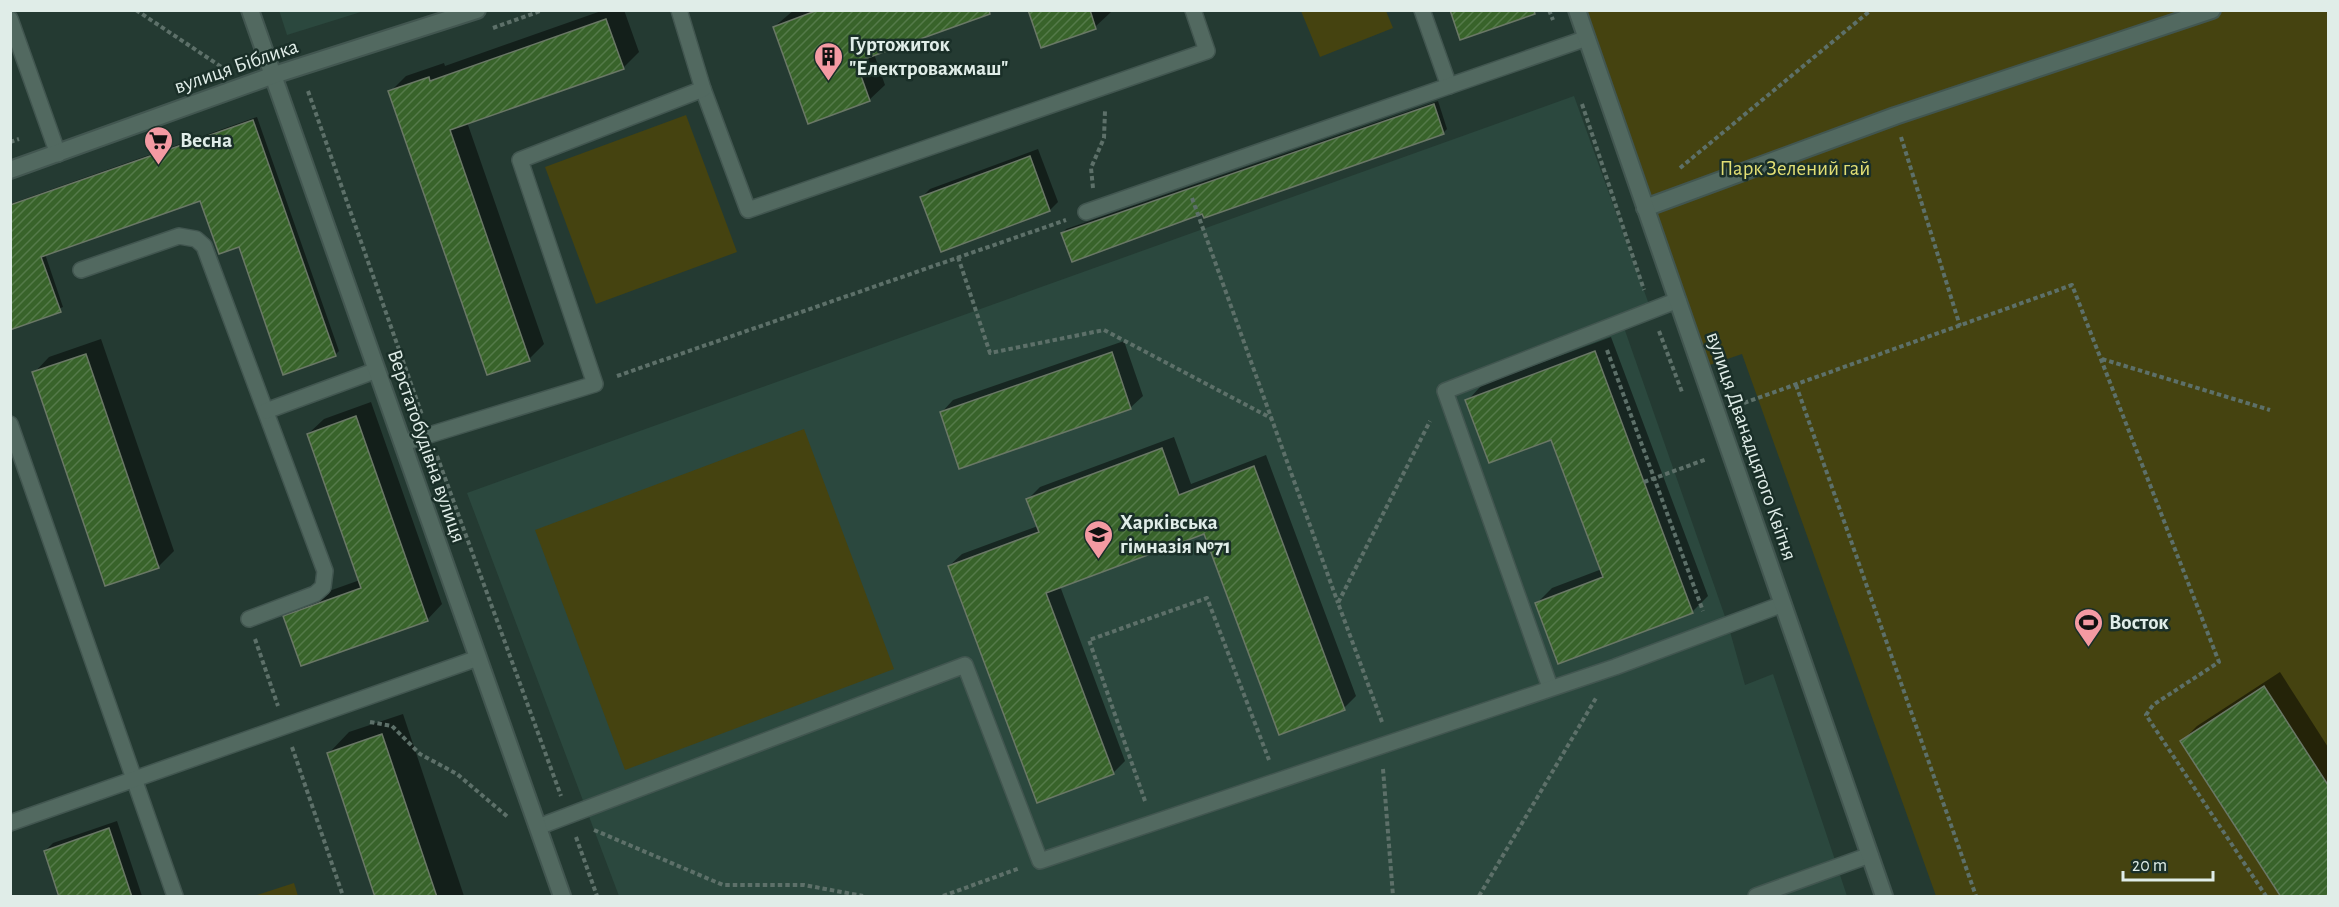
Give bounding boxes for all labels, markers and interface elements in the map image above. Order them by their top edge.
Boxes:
place label: Гуртожиток "Електроважмаш" [849,34,1008,79]
street label: вулиця Біблика [172,35,301,97]
building icon: Гуртожиток "Електроважмаш" [812,40,844,82]
supermarket icon: Весна [143,124,175,166]
place label: Весна [180,130,232,151]
park label: Парк Зелений гай [1720,158,1870,179]
street label: вулиця Дванадцятого Квітня [1703,329,1801,563]
street label: Верстатобудівна вулиця [384,347,469,545]
place label: Харківська гімназія №71 [1120,512,1231,557]
school or university icon: Харківська гімназія №71 [1083,518,1115,560]
sports icon: Восток [2072,606,2104,648]
place label: Восток [2109,612,2169,633]
scale bar [2123,844,2213,882]
text: 20 m [2132,857,2167,875]

